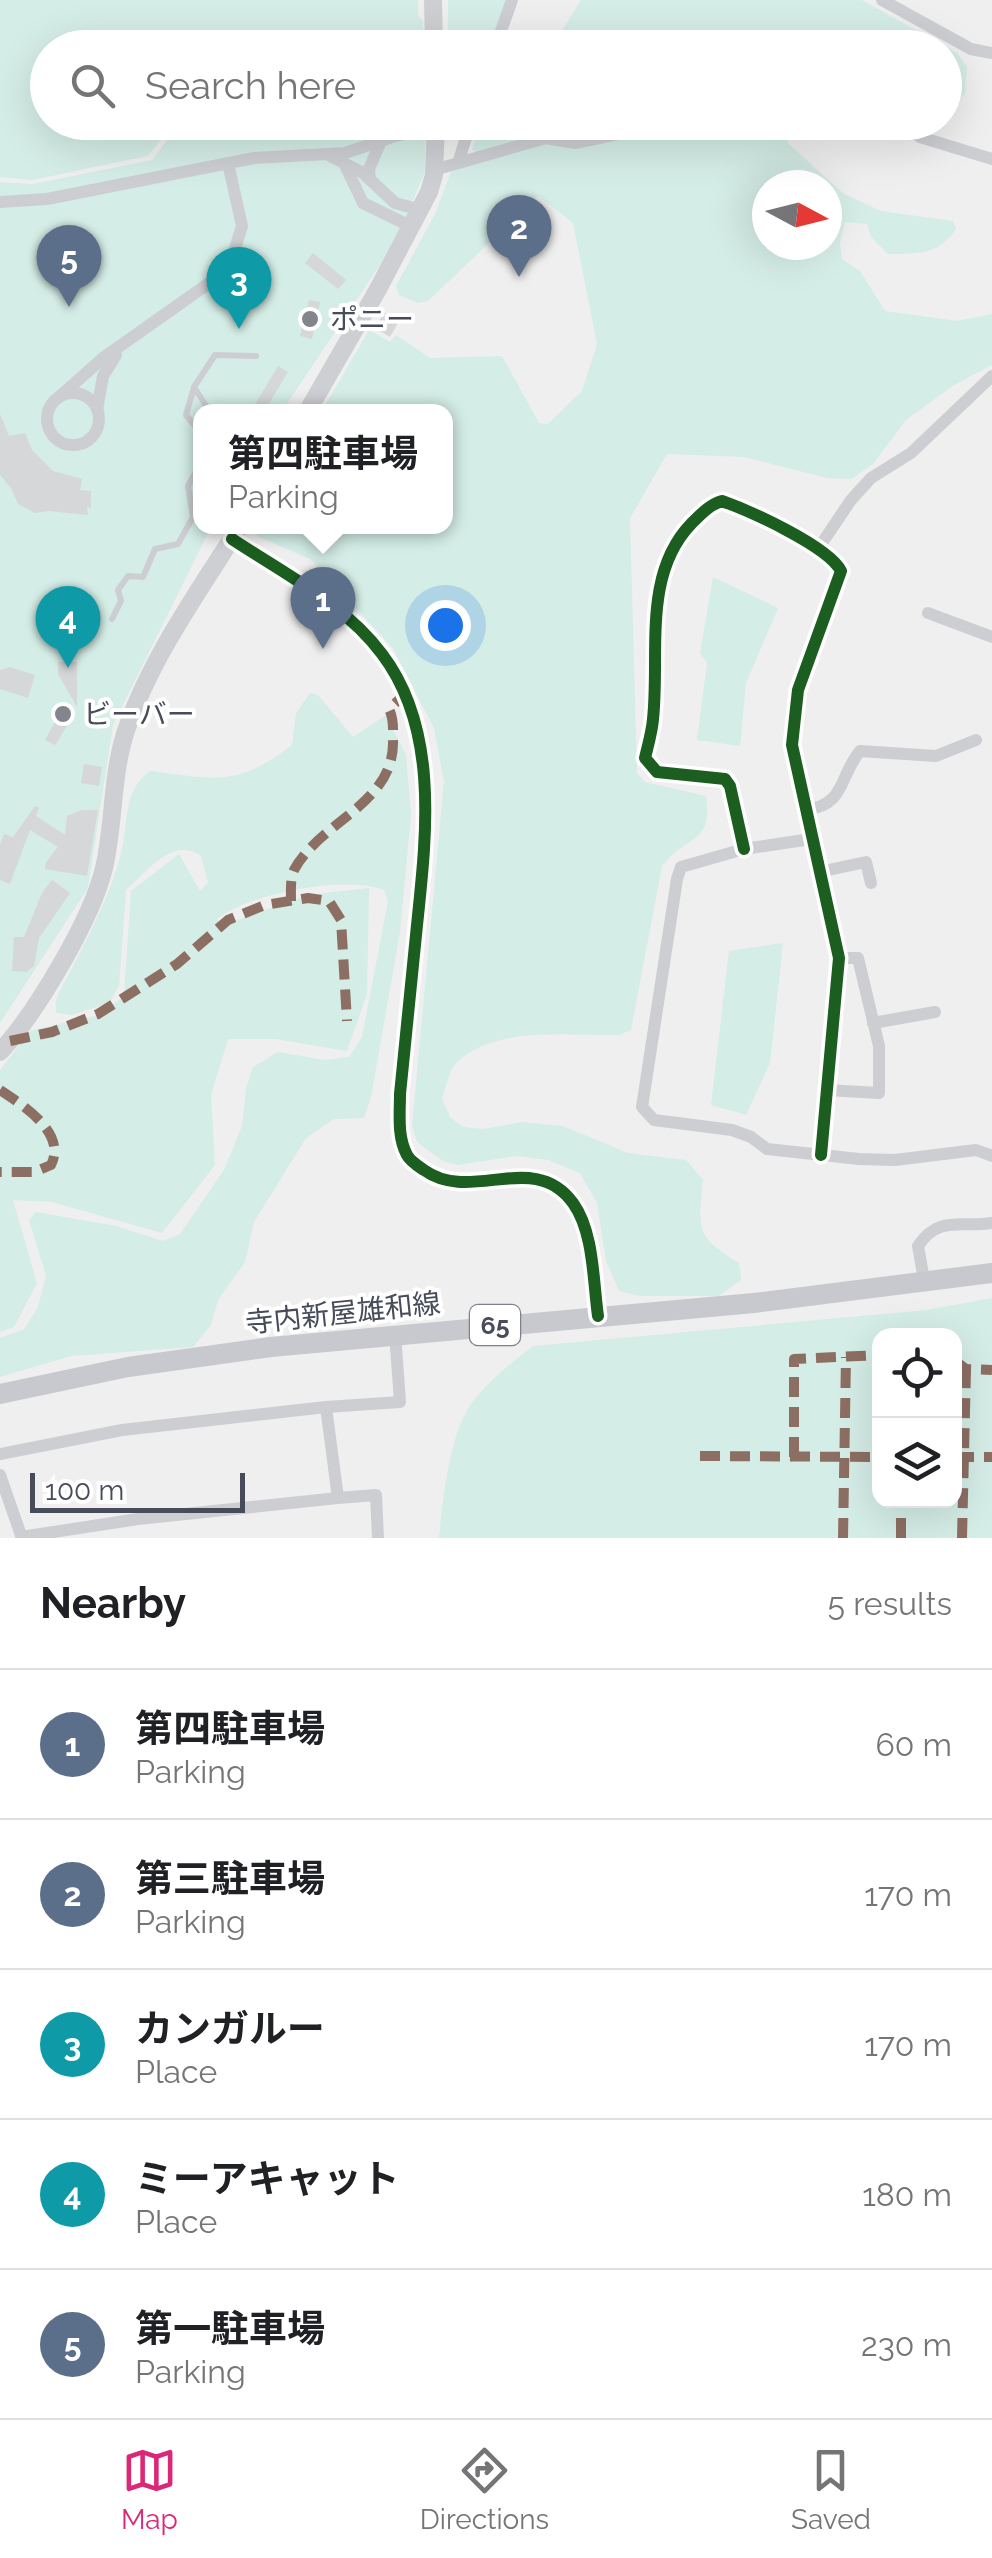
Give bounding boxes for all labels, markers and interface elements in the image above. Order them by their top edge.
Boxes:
search box [30,30,962,140]
icon: search [65,58,120,113]
text: Search here [145,63,356,108]
north arrow [752,170,842,260]
pin: 2 [486,194,552,277]
pin: 5 [36,224,102,307]
pin: 3 [206,246,272,329]
place label: ポニー [330,303,414,336]
marker: ポニー [299,308,321,330]
popup [193,404,453,534]
text: 第四駐車場 [228,431,418,476]
text: Parking [228,478,339,515]
pin: 1 [290,566,356,649]
pin: 4 [36,586,100,668]
your location [420,600,471,651]
place label: ビーバー [83,698,195,731]
marker: ビーバー [52,703,74,725]
street label: 寺内新屋雄和線 [244,1286,442,1340]
road number: 65 [470,1305,520,1345]
map controls [872,1328,962,1508]
button: locate [872,1328,962,1418]
button: layers [872,1418,962,1508]
scale bar [30,1468,245,1512]
text: 100 m [45,1474,124,1507]
text: Nearby [40,1579,186,1628]
text: 5 results [828,1585,952,1622]
text: 第四駐車場 [135,1706,325,1751]
text: 1 [65,1726,80,1763]
text: 60 m [876,1726,952,1763]
text: Parking [135,1753,246,1790]
text: 第三駐車場 [135,1856,325,1901]
text: 2 [63,1876,82,1913]
text: 170 m [864,1876,952,1913]
text: Parking [135,1903,246,1940]
text: カンガルー [135,2006,325,2051]
text: 3 [64,2026,81,2063]
text: 170 m [864,2026,952,2063]
text: Place [135,2053,217,2090]
text: ミーアキャット [135,2156,399,2201]
text: 4 [63,2176,82,2213]
text: 180 m [862,2176,952,2213]
text: Place [135,2203,217,2240]
text: 第一駐車場 [135,2306,325,2351]
text: 5 [64,2326,81,2363]
text: 230 m [861,2326,952,2363]
text: Parking [135,2353,246,2390]
tab: Map [121,2443,178,2536]
tab: Directions [420,2443,549,2536]
tab: Saved [791,2443,871,2536]

